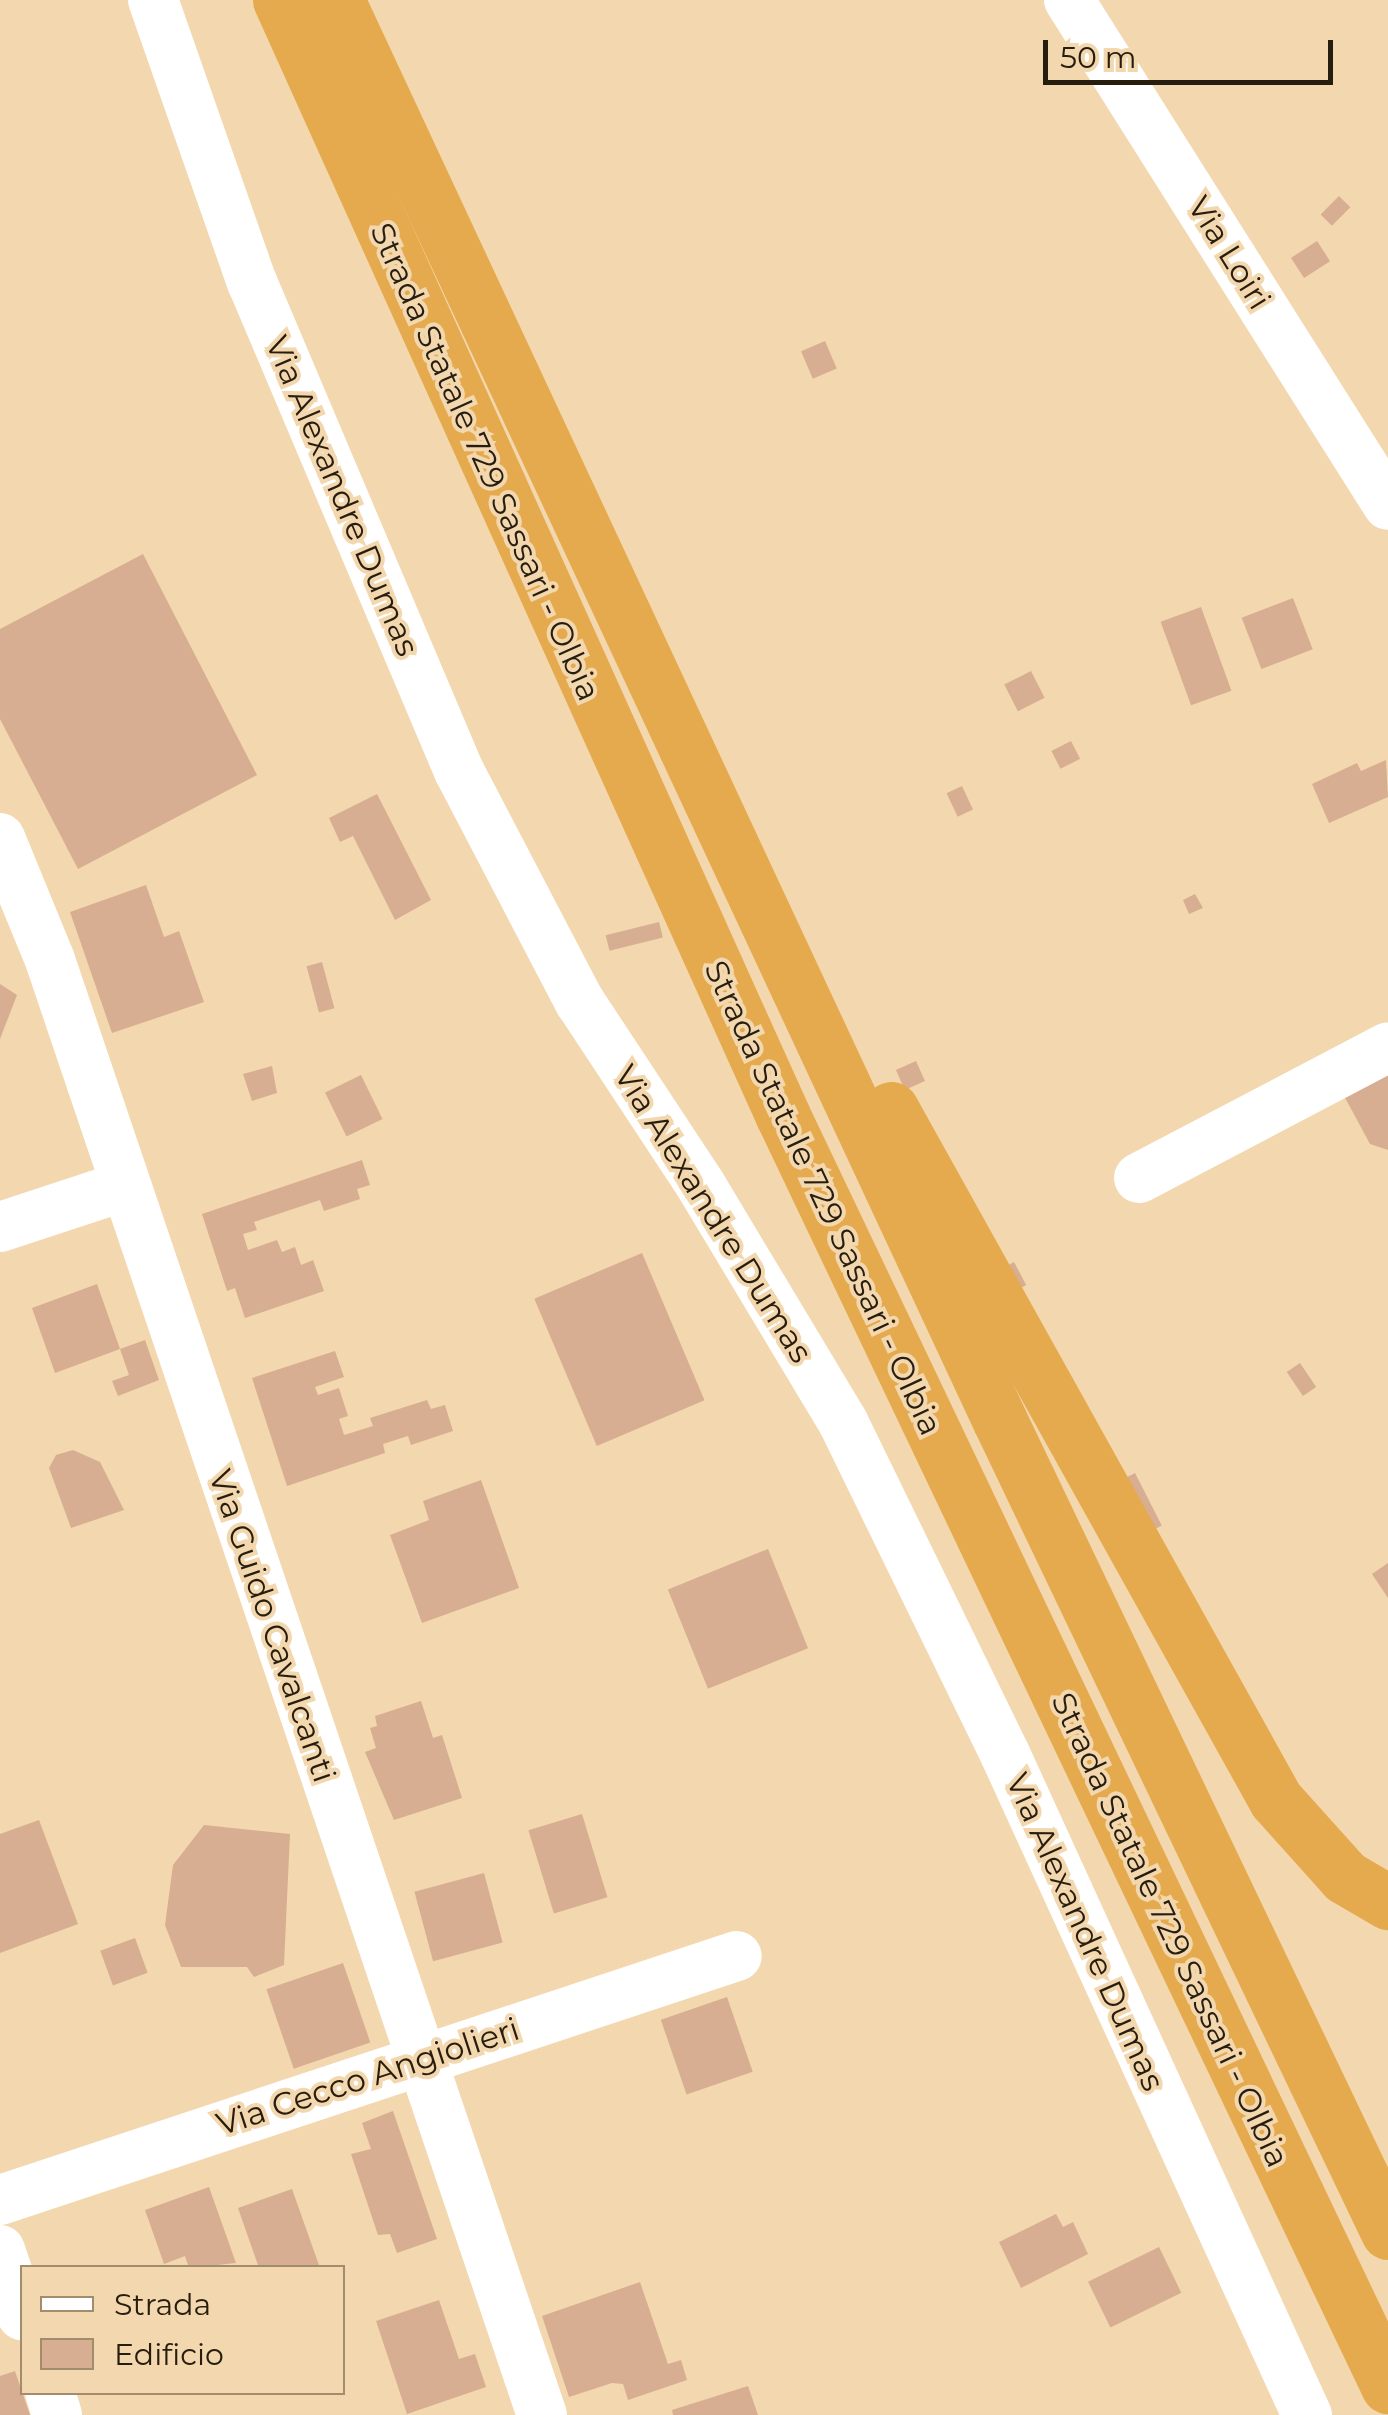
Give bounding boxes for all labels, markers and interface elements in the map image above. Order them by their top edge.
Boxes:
scale bar [1048,20,1338,82]
text: 50 m [1060,39,1137,76]
street label: Via Loiri [1179,189,1279,317]
street label: Strada Statale 729 Sassari - Olbia [362,217,608,707]
street label: Via Alexandre Dumas [257,330,427,662]
street label: Strada Statale 729 Sassari - Olbia [696,955,950,1441]
street label: Via Alexandre Dumas [606,1058,820,1370]
street label: Via Guido Cavalcanti [200,1465,344,1787]
street label: Strada Statale 729 Sassari - Olbia [1043,1687,1297,2173]
street label: Via Alexandre Dumas [998,1767,1172,2097]
street label: Via Cecco Angiolieri [212,2010,524,2144]
legend [20,2265,345,2395]
text: Strada [114,2286,211,2323]
text: Edificio [114,2336,224,2373]

